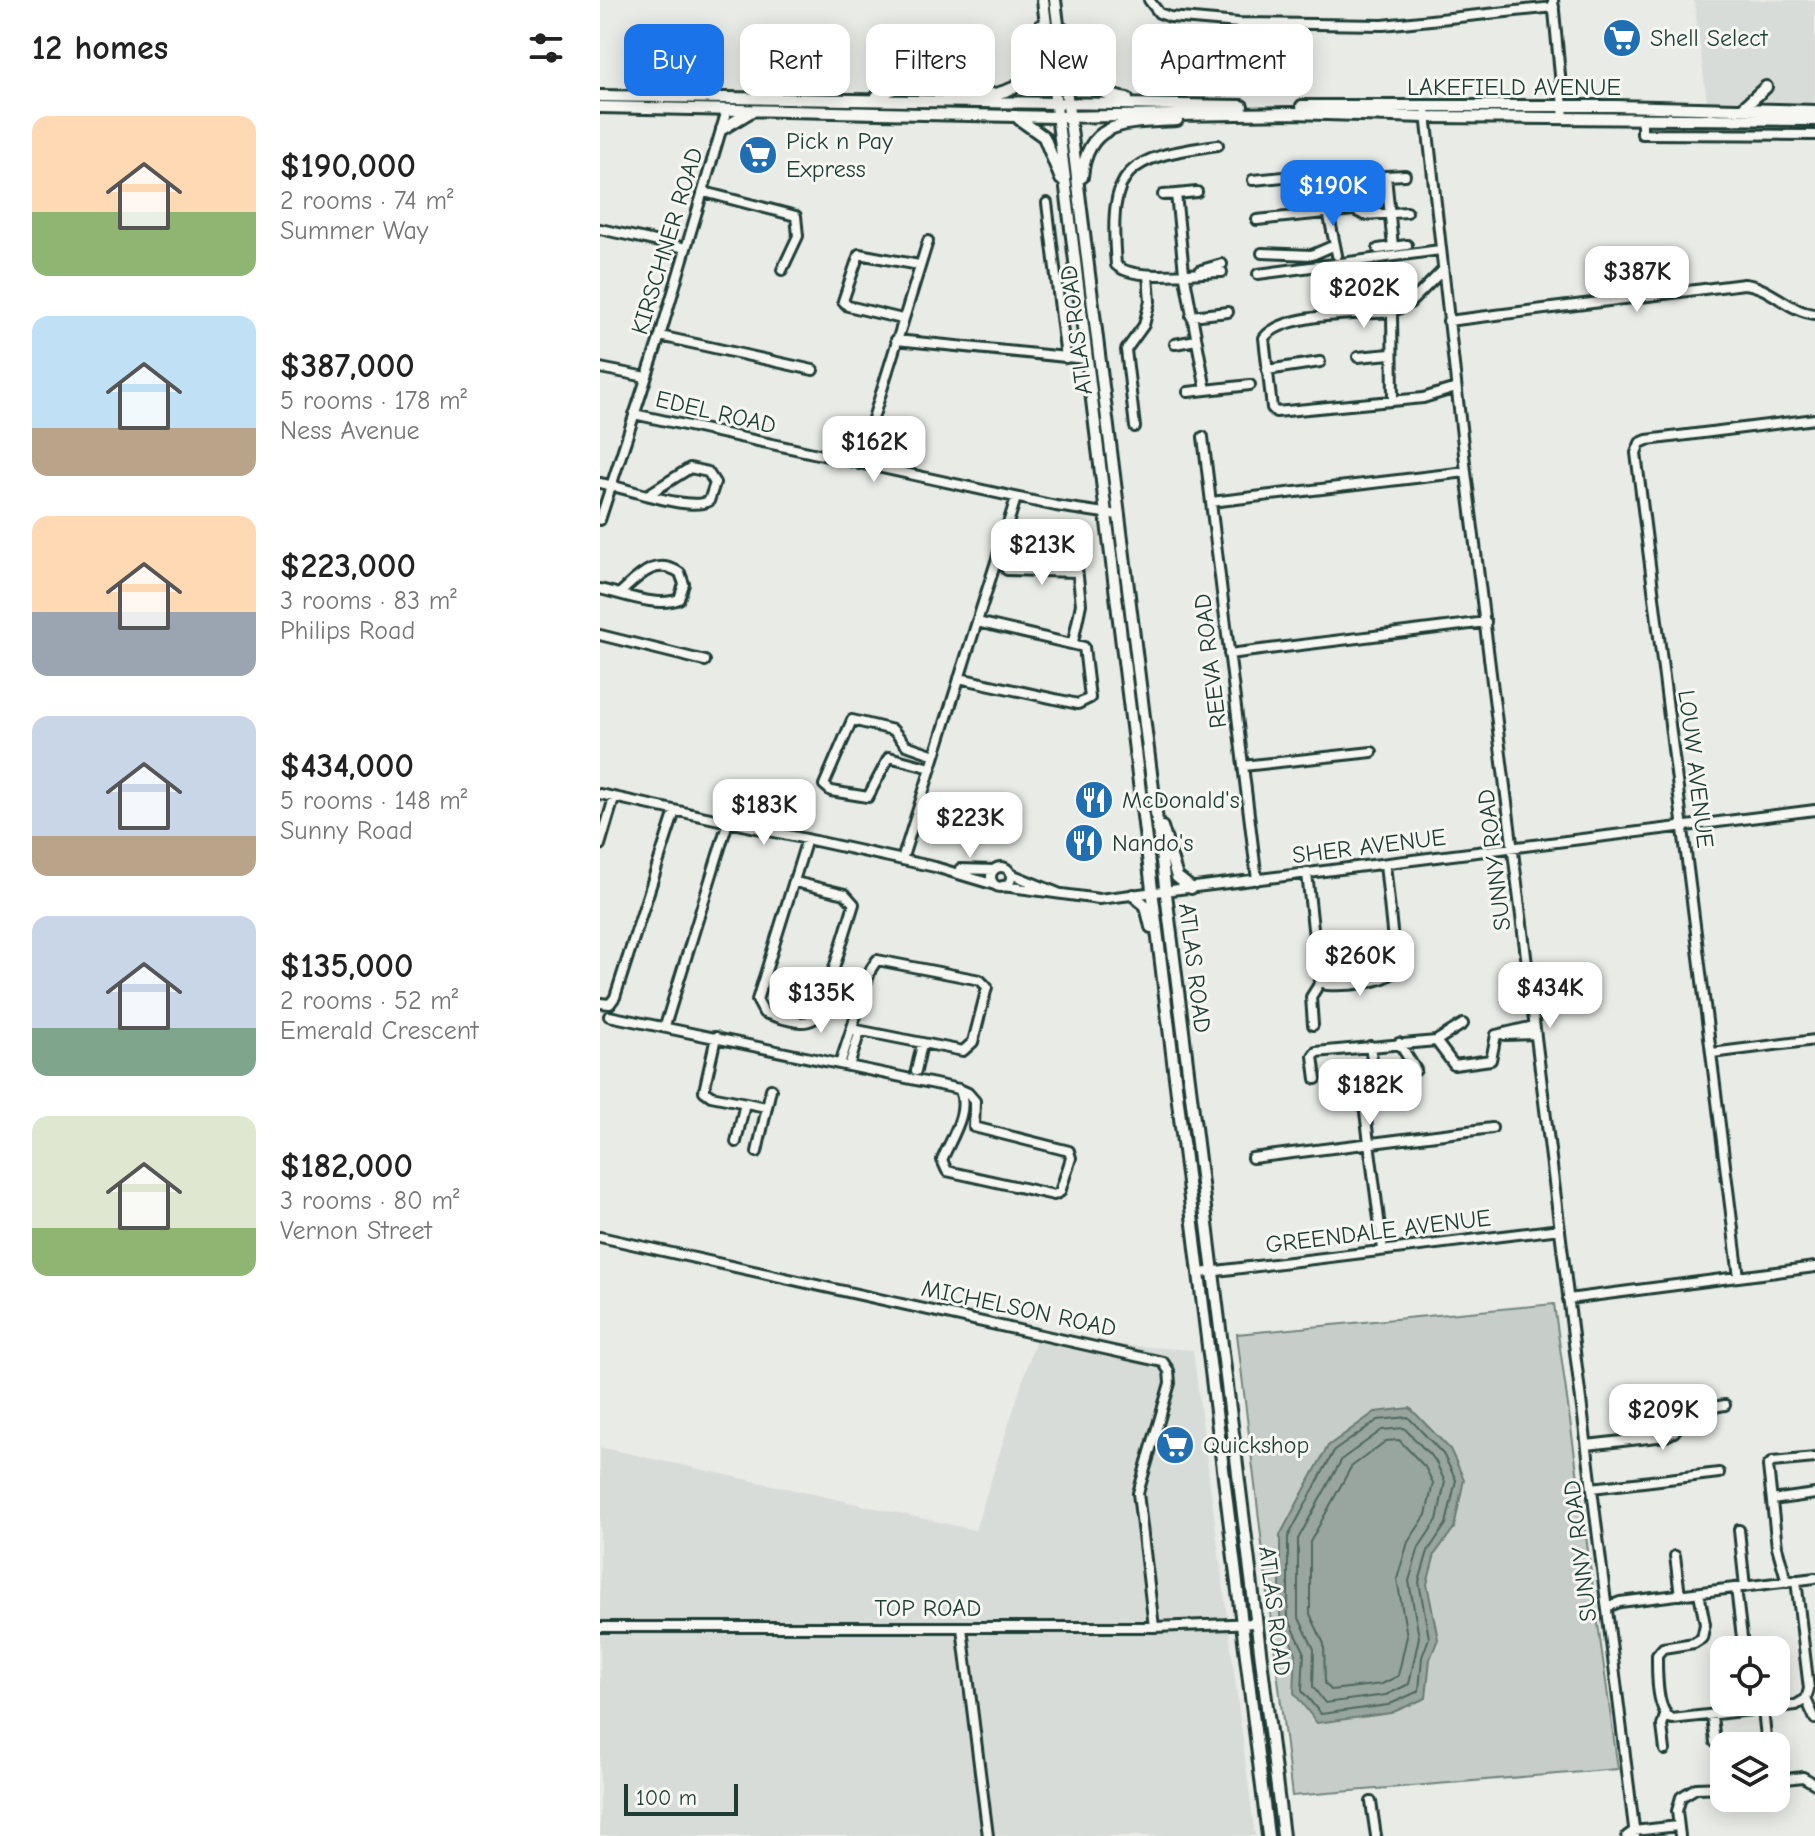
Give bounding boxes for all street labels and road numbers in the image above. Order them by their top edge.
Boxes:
street label: LAKEFIELD AVENUE [1407,73,1621,101]
street label: KIRSCHNER ROAD [625,144,709,338]
street label: ATLAS ROAD [1054,263,1098,397]
street label: EDEL ROAD [653,385,779,439]
street label: REEVA ROAD [1188,592,1232,730]
street label: LOUW AVENUE [1672,688,1720,850]
street label: SUNNY ROAD [1471,788,1517,932]
street label: SHER AVENUE [1291,823,1447,869]
street label: ATLAS ROAD [1173,901,1217,1035]
street label: GREENDALE AVENUE [1264,1203,1492,1259]
street label: MICHELSON ROAD [919,1274,1119,1342]
street label: SUNNY ROAD [1557,1479,1603,1623]
street label: ATLAS ROAD [1253,1544,1297,1678]
street label: TOP ROAD [875,1594,981,1622]

